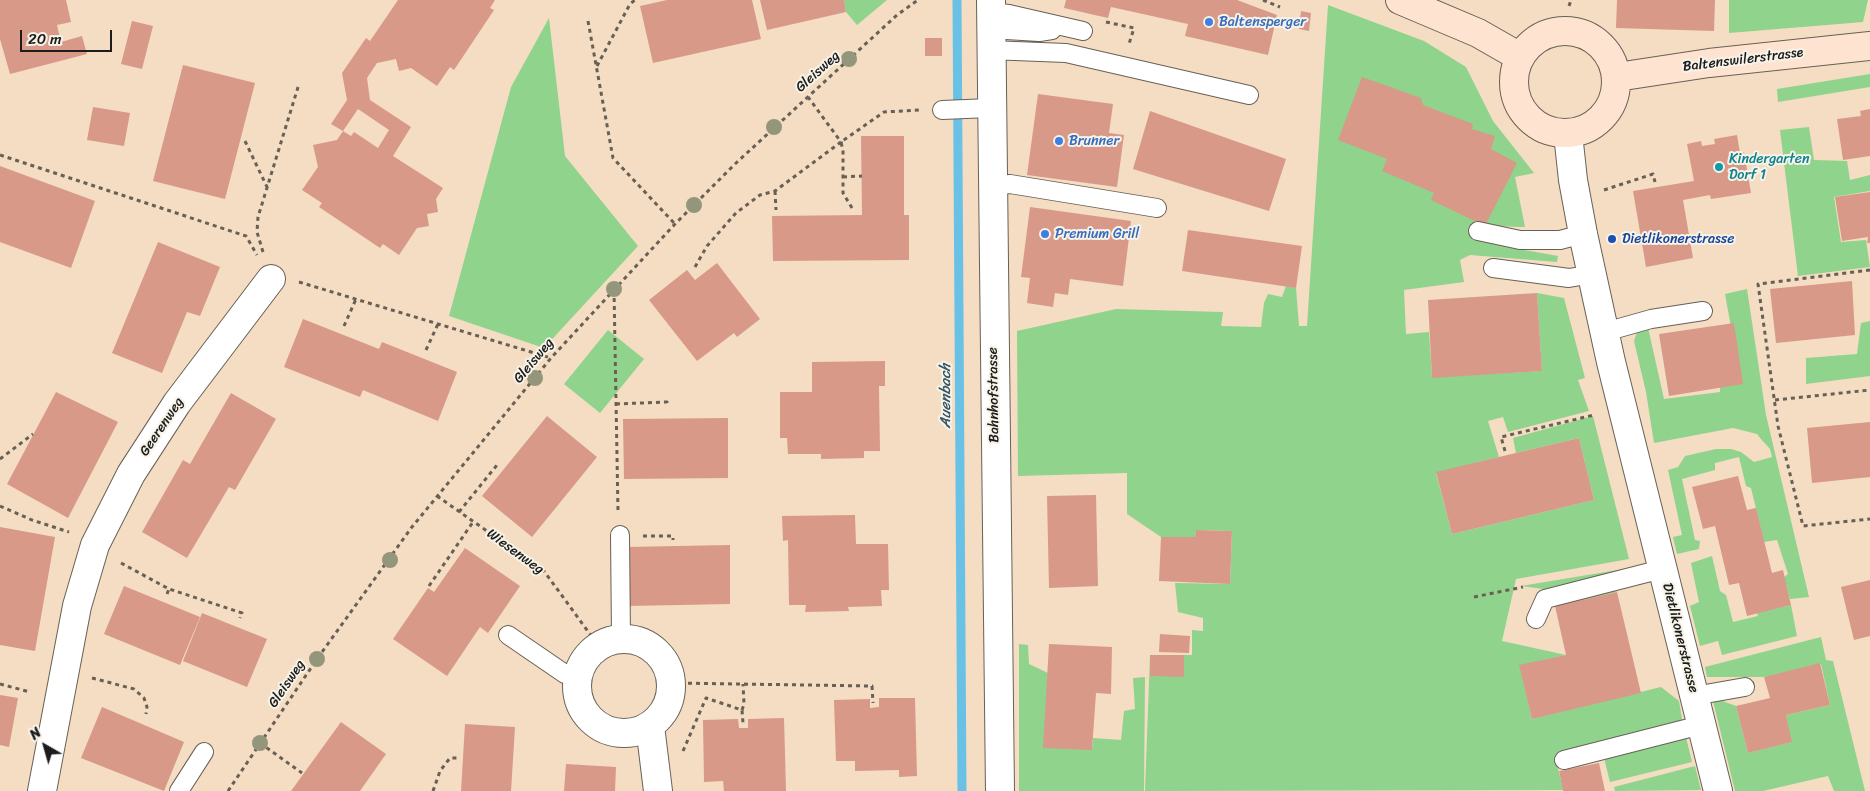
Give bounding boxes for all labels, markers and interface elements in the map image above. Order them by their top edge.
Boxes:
place label: Baltensperger [1219,14,1306,30]
marker: Baltensperger [1203,16,1215,28]
scale bar [22,20,115,52]
text: 20 m [28,26,62,52]
street label: Baltenswilerstrasse [1682,44,1804,76]
street label: Gleisweg [792,48,844,96]
place label: Brunner [1069,133,1119,149]
marker: Brunner [1053,135,1065,147]
place label: Kindergarten Dorf 1 [1729,151,1809,184]
marker: Kindergarten Dorf 1 [1713,161,1725,173]
place label: Premium Grill [1055,226,1139,242]
marker: Premium Grill [1039,228,1051,240]
place label: Dietlikonerstrasse [1622,231,1734,247]
marker: Dietlikonerstrasse [1606,233,1618,245]
street label: Gleisweg [510,335,558,387]
street label: Bahnhofstrasse [985,347,1003,443]
water label: Auenbach [937,364,955,428]
street label: Geerenweg [136,394,188,460]
street label: Wiesenweg [483,526,547,578]
street label: Dietlikonerstrasse [1658,581,1702,695]
street label: Gleisweg [265,657,309,711]
north arrow [20,721,70,771]
text: N [24,721,47,747]

